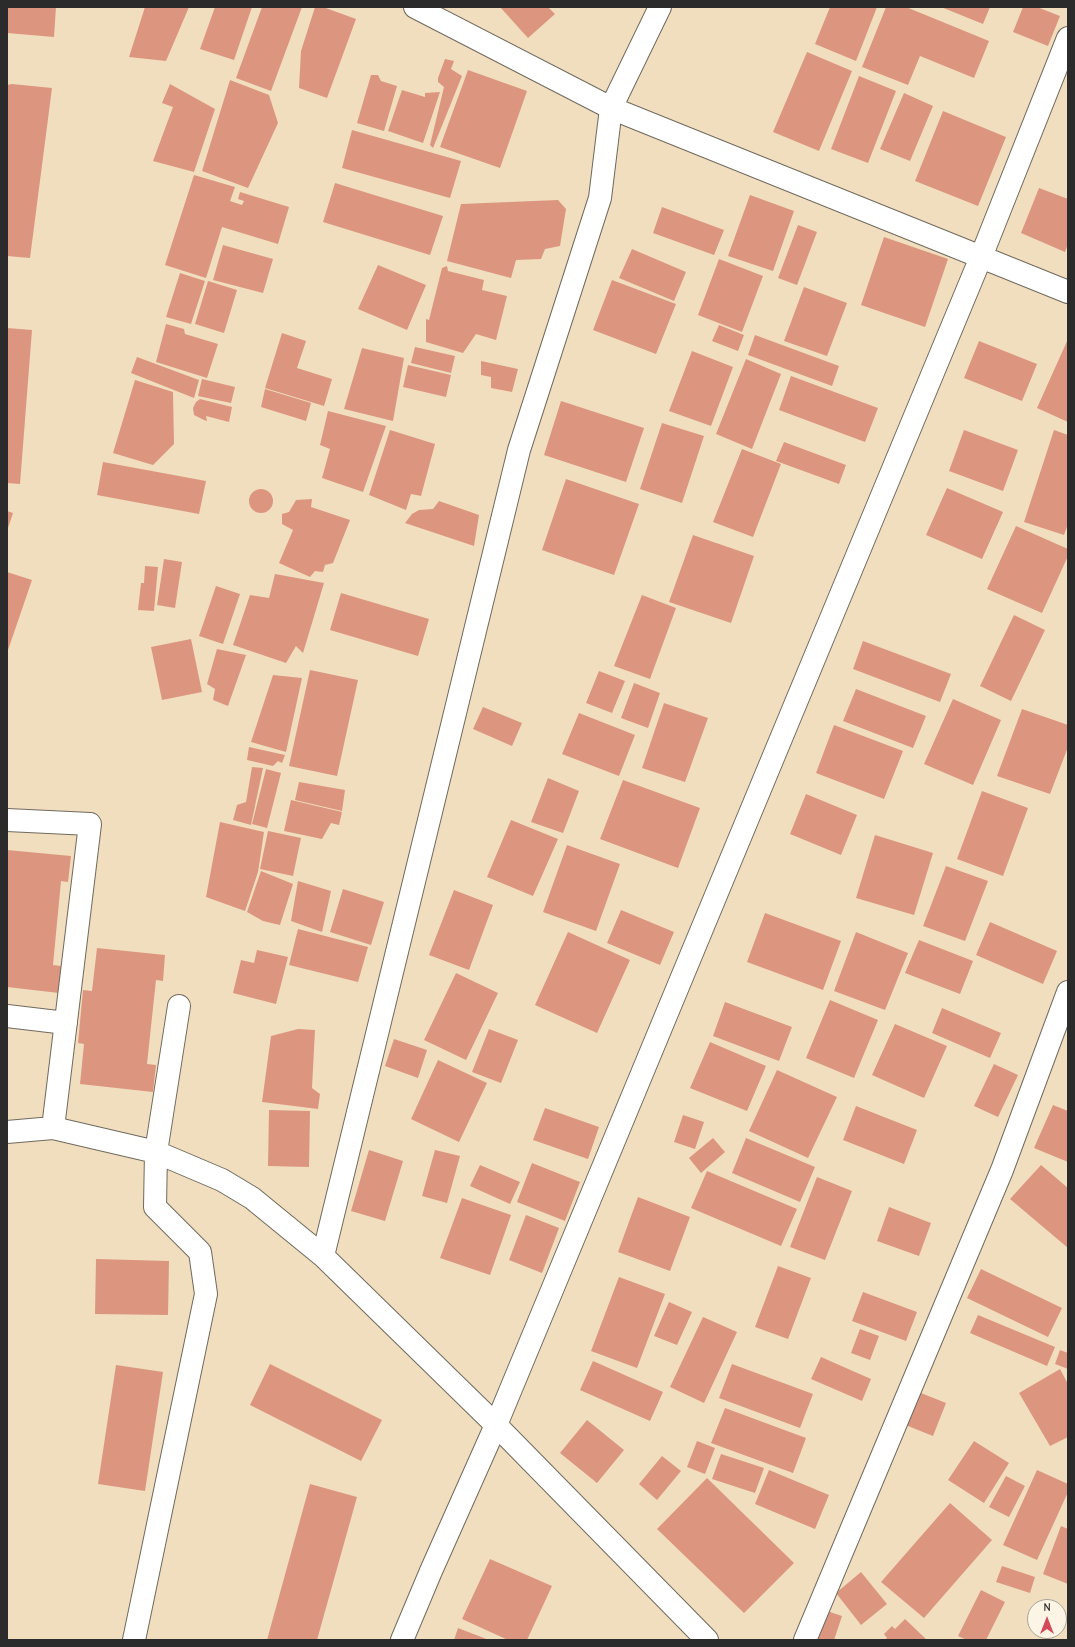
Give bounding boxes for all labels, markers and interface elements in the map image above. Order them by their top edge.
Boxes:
north arrow [1027,1599,1067,1639]
text: N [1043,1601,1051,1614]

